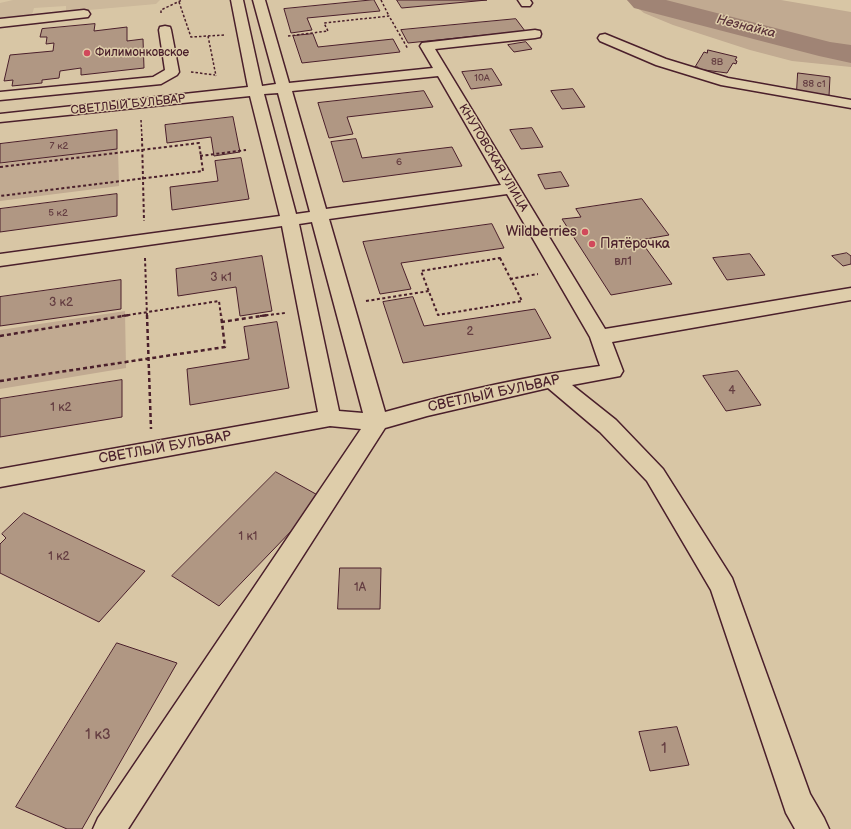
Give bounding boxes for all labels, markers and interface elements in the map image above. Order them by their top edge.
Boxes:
water label: Незнайка [715,12,777,42]
place label: Филимонковское [95,46,189,60]
marker: Филимонковское [82,48,92,58]
house number: 8В [711,56,723,68]
house number: 10А [474,72,490,84]
house number: 88 с1 [802,78,826,90]
street label: СВЕТЛЫЙ БУЛЬВАР [70,92,186,118]
street label: КНУТОВСКАЯ УЛИЦА [455,102,531,214]
house number: 7 к2 [50,140,68,152]
house number: 6 [396,156,402,168]
house number: 5 к2 [48,207,68,219]
place label: Wildberries [506,224,577,240]
marker: Wildberries [580,227,590,237]
place label: Пятёрочка [600,236,670,252]
marker: Пятёрочка [587,239,597,249]
house number: вл1 [614,255,632,269]
house number: 3 к1 [210,271,232,285]
house number: 3 к2 [49,296,73,310]
house number: 2 [466,325,474,339]
street label: СВЕТЛЫЙ БУЛЬВАР [426,372,562,416]
house number: 4 [728,384,736,398]
house number: 1 к2 [50,401,72,415]
street label: СВЕТЛЫЙ БУЛЬВАР [97,428,233,468]
house number: 1 к1 [239,530,257,544]
house number: 1 к2 [48,550,70,564]
house number: 1А [354,581,366,595]
house number: 1 к3 [85,727,111,743]
house number: 1 [661,741,667,757]

